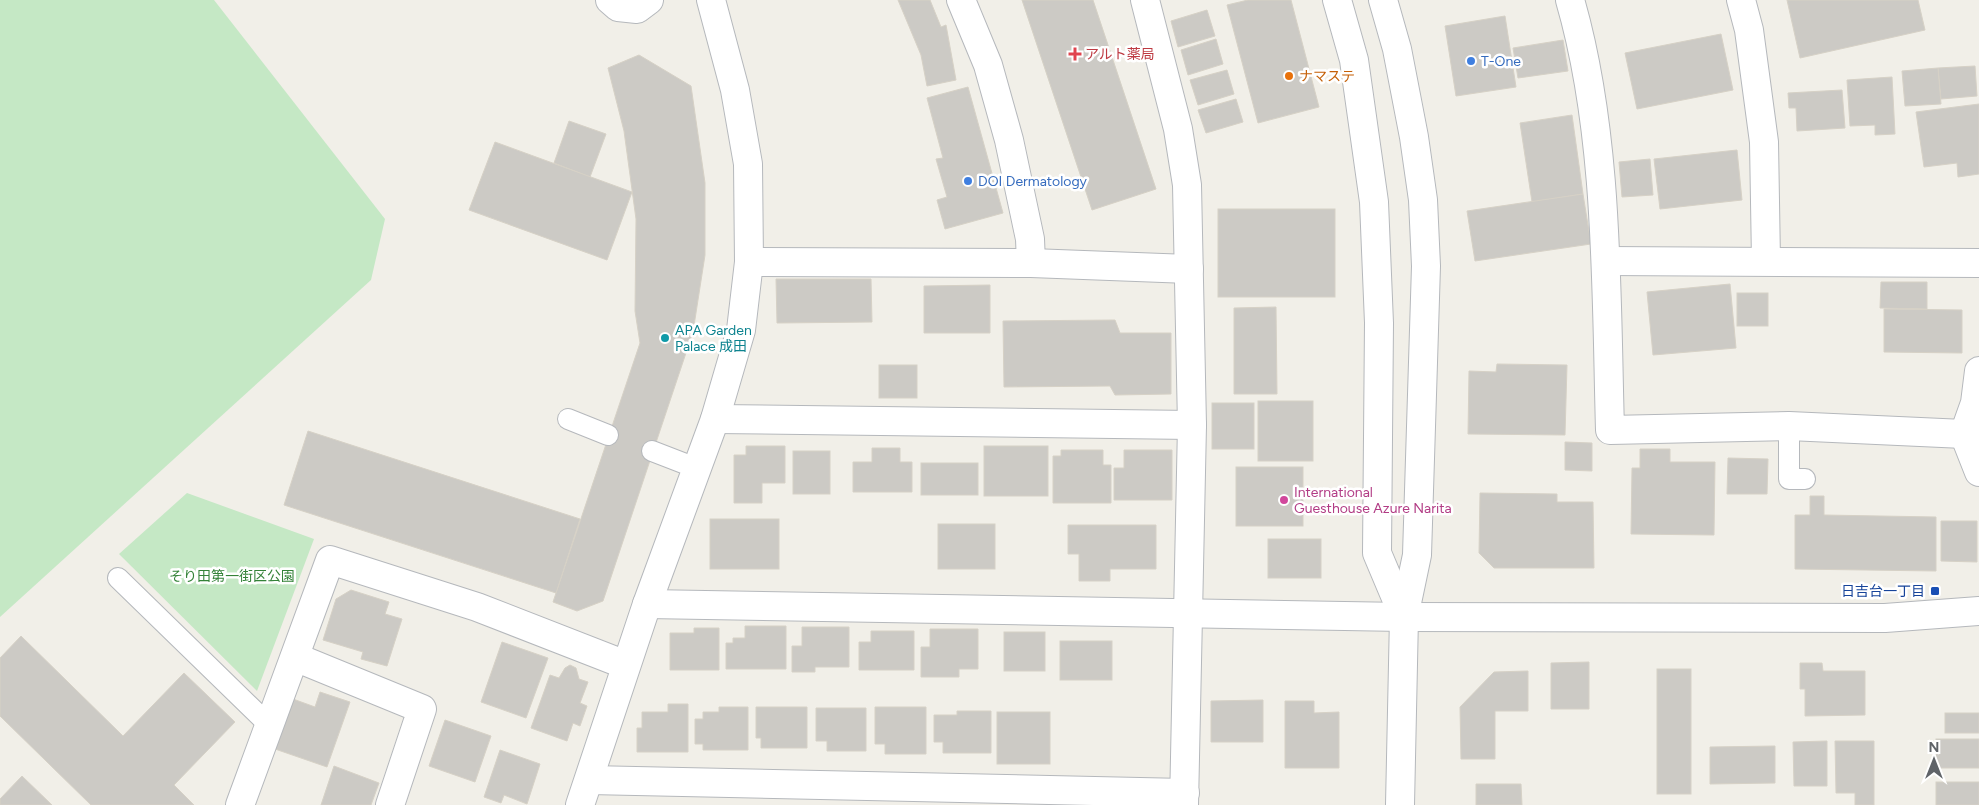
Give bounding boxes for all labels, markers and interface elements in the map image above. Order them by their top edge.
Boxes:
place label: アルト薬局 [1085,46,1155,63]
marker: アルト薬局 [1069,48,1081,60]
place label: T-One [1481,53,1521,70]
marker: T-One [1465,55,1477,67]
place label: ナマステ [1299,68,1355,85]
marker: ナマステ [1283,70,1295,82]
place label: DOI Dermatology [978,173,1088,190]
marker: DOI Dermatology [962,175,974,187]
place label: APA Garden Palace 成田 [675,322,752,355]
marker: APA Garden Palace 成田 [659,332,671,344]
place label: International Guesthouse Azure Narita [1294,484,1452,517]
marker: International Guesthouse Azure Narita [1278,494,1290,506]
park label: そり田第一街区公園 [169,568,295,585]
place label: 日吉台一丁目 [1841,583,1925,600]
marker: 日吉台一丁目 [1929,585,1941,597]
north arrow [1909,735,1959,785]
text: N [1929,739,1939,756]

